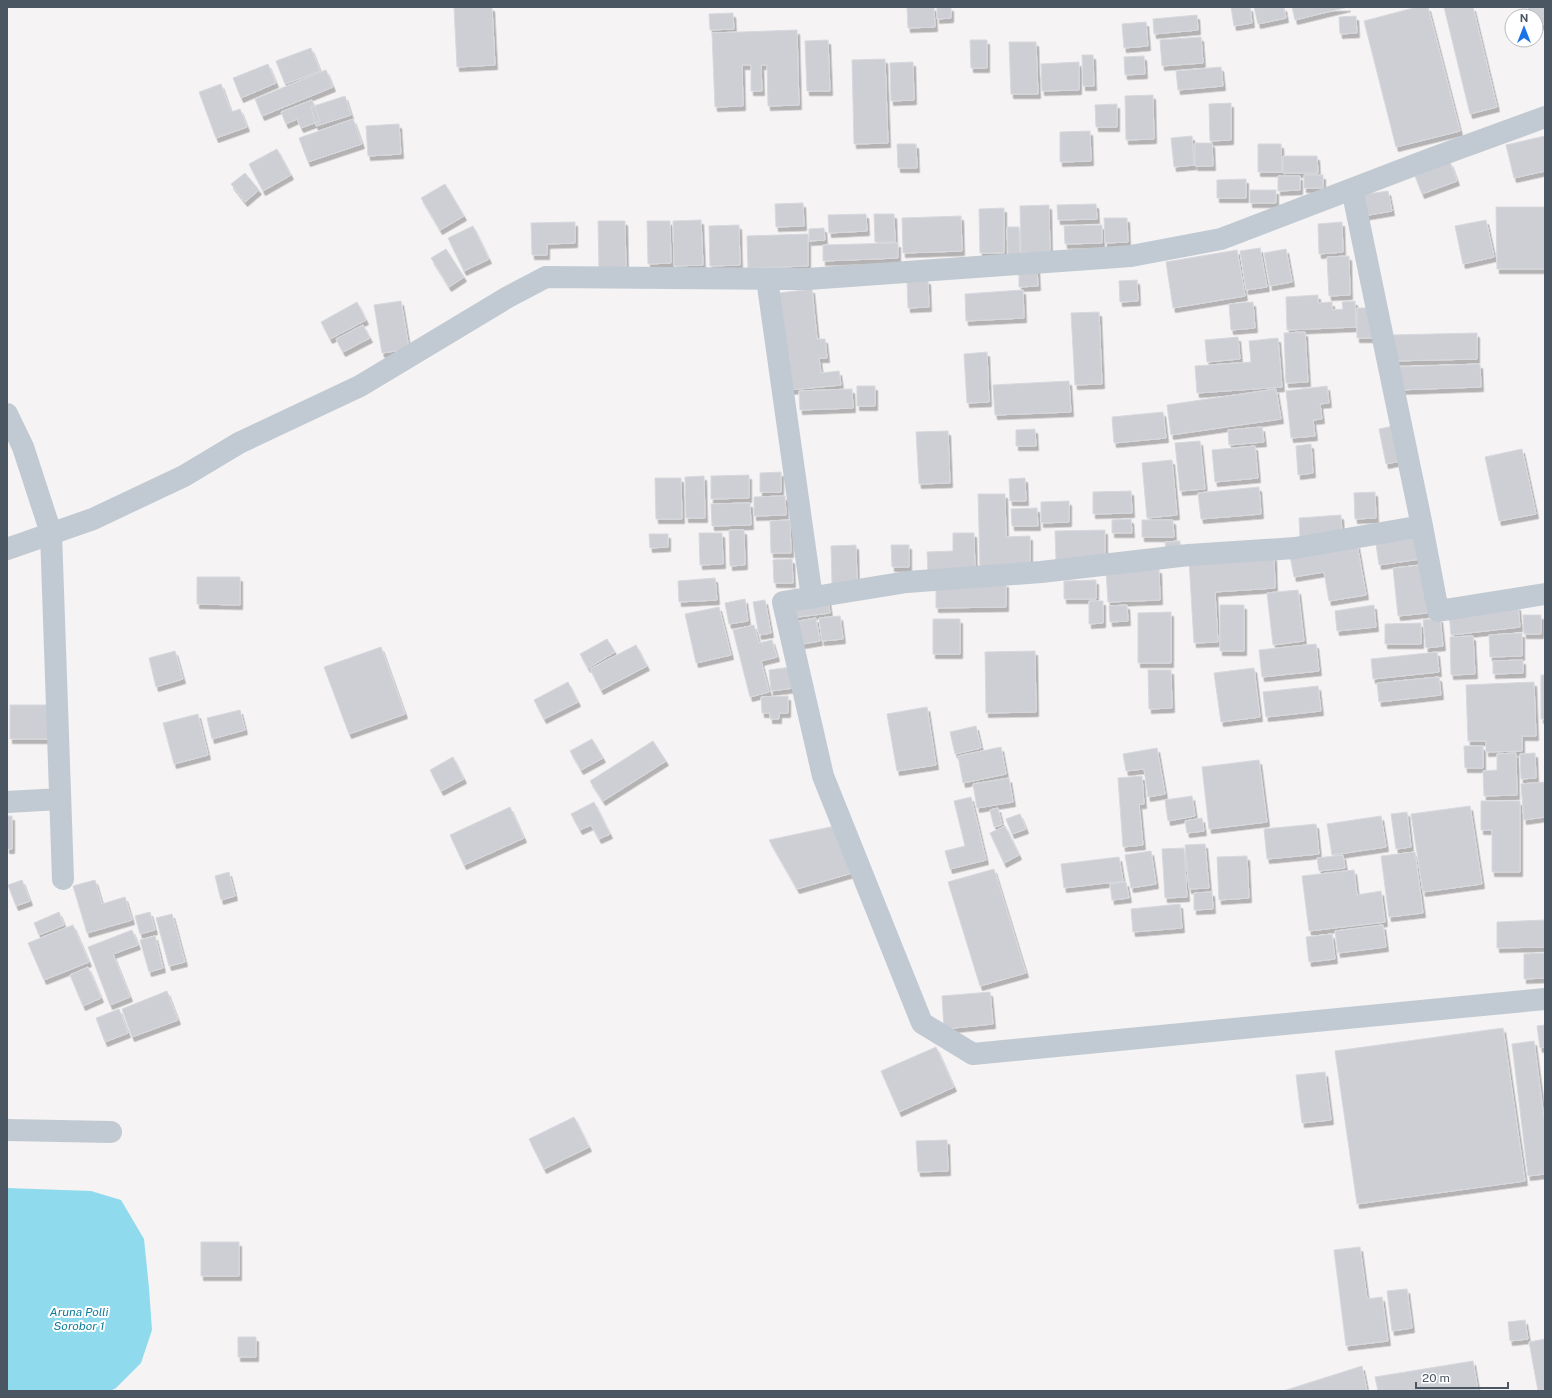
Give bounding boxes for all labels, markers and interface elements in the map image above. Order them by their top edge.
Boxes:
north arrow [1504,8,1544,48]
text: N [1520,12,1528,24]
water label: Aruna Polli Sorobor 1 [49,1305,109,1333]
scale bar [1416,1364,1508,1390]
text: 20 m [1422,1371,1450,1385]

